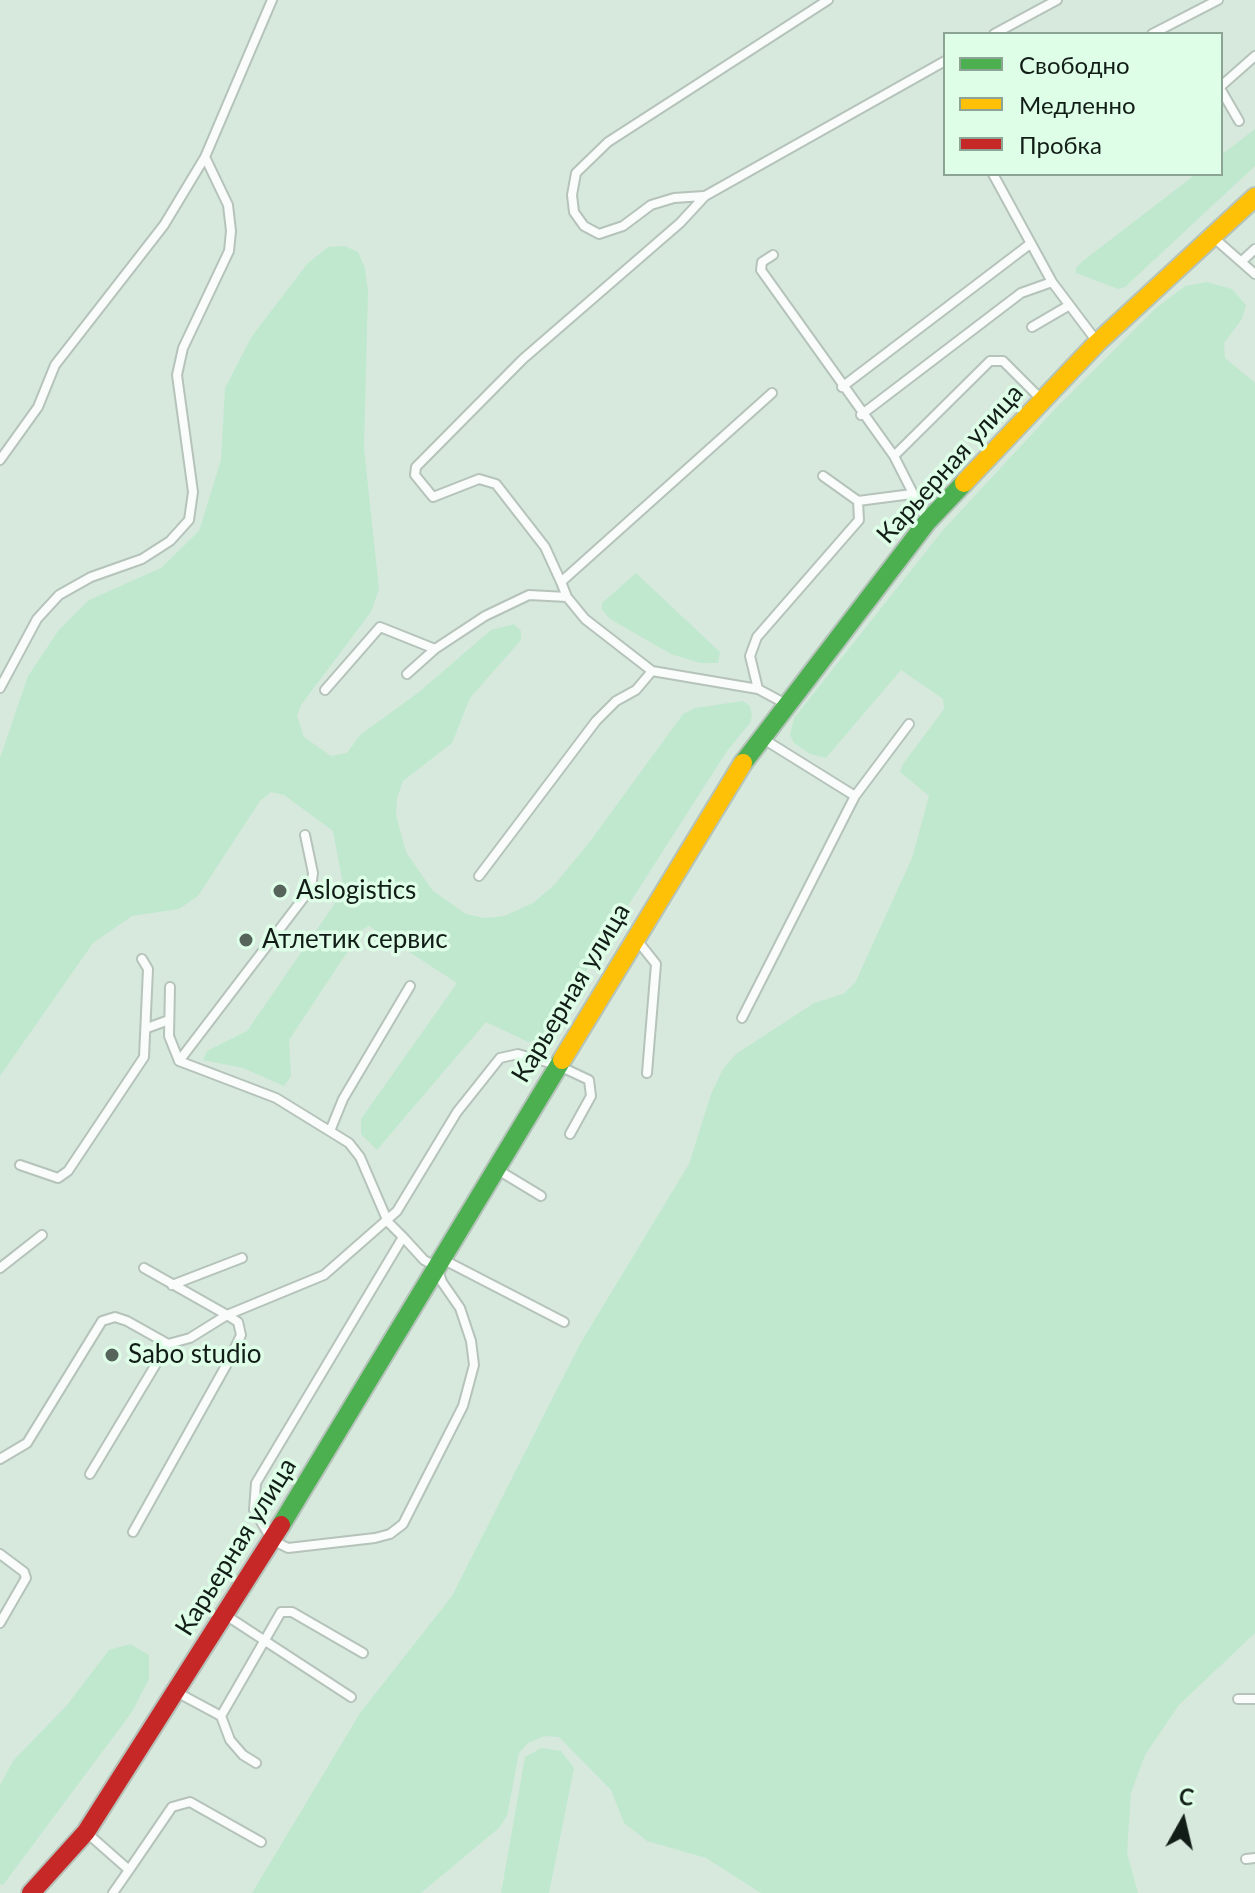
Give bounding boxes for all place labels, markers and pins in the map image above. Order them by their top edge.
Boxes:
place label: Aslogistics [296,875,416,907]
marker: Aslogistics [271,882,289,900]
place label: Атлетик сервис [262,924,448,956]
marker: Атлетик сервис [237,931,255,949]
place label: Sabo studio [128,1339,261,1371]
marker: Sabo studio [103,1346,121,1364]

